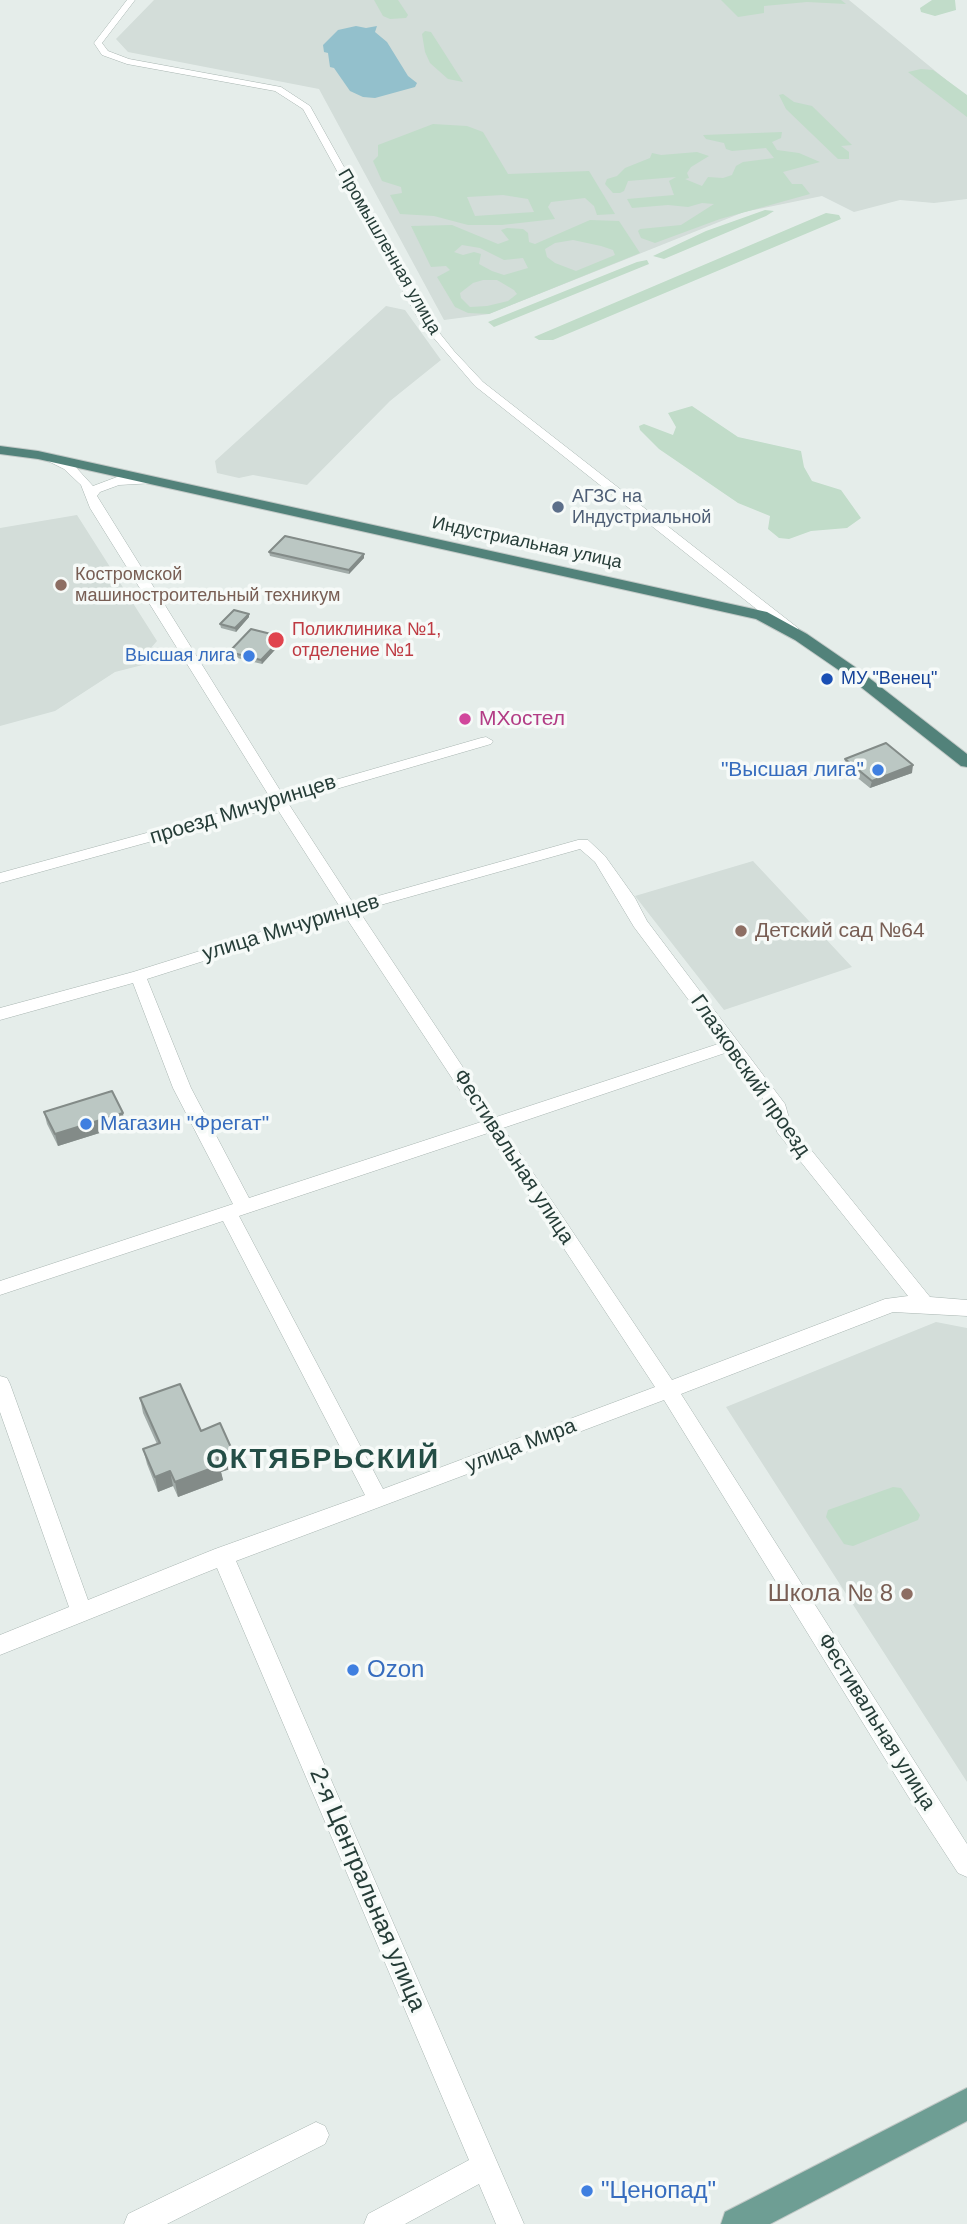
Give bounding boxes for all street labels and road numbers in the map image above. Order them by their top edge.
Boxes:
street label: Промышленная улица [333,165,445,339]
street label: Индустриальная улица [430,512,624,574]
street label: проезд Мичуринцев [147,770,339,850]
street label: улица Мичуринцев [200,889,382,967]
street label: Глазковский проезд [685,990,815,1162]
street label: Фестивальная улица [447,1065,579,1249]
street label: улица Мира [462,1413,580,1479]
street label: Фестивальная улица [811,1629,941,1815]
street label: 2-я Центральная улица [303,1764,431,2016]

